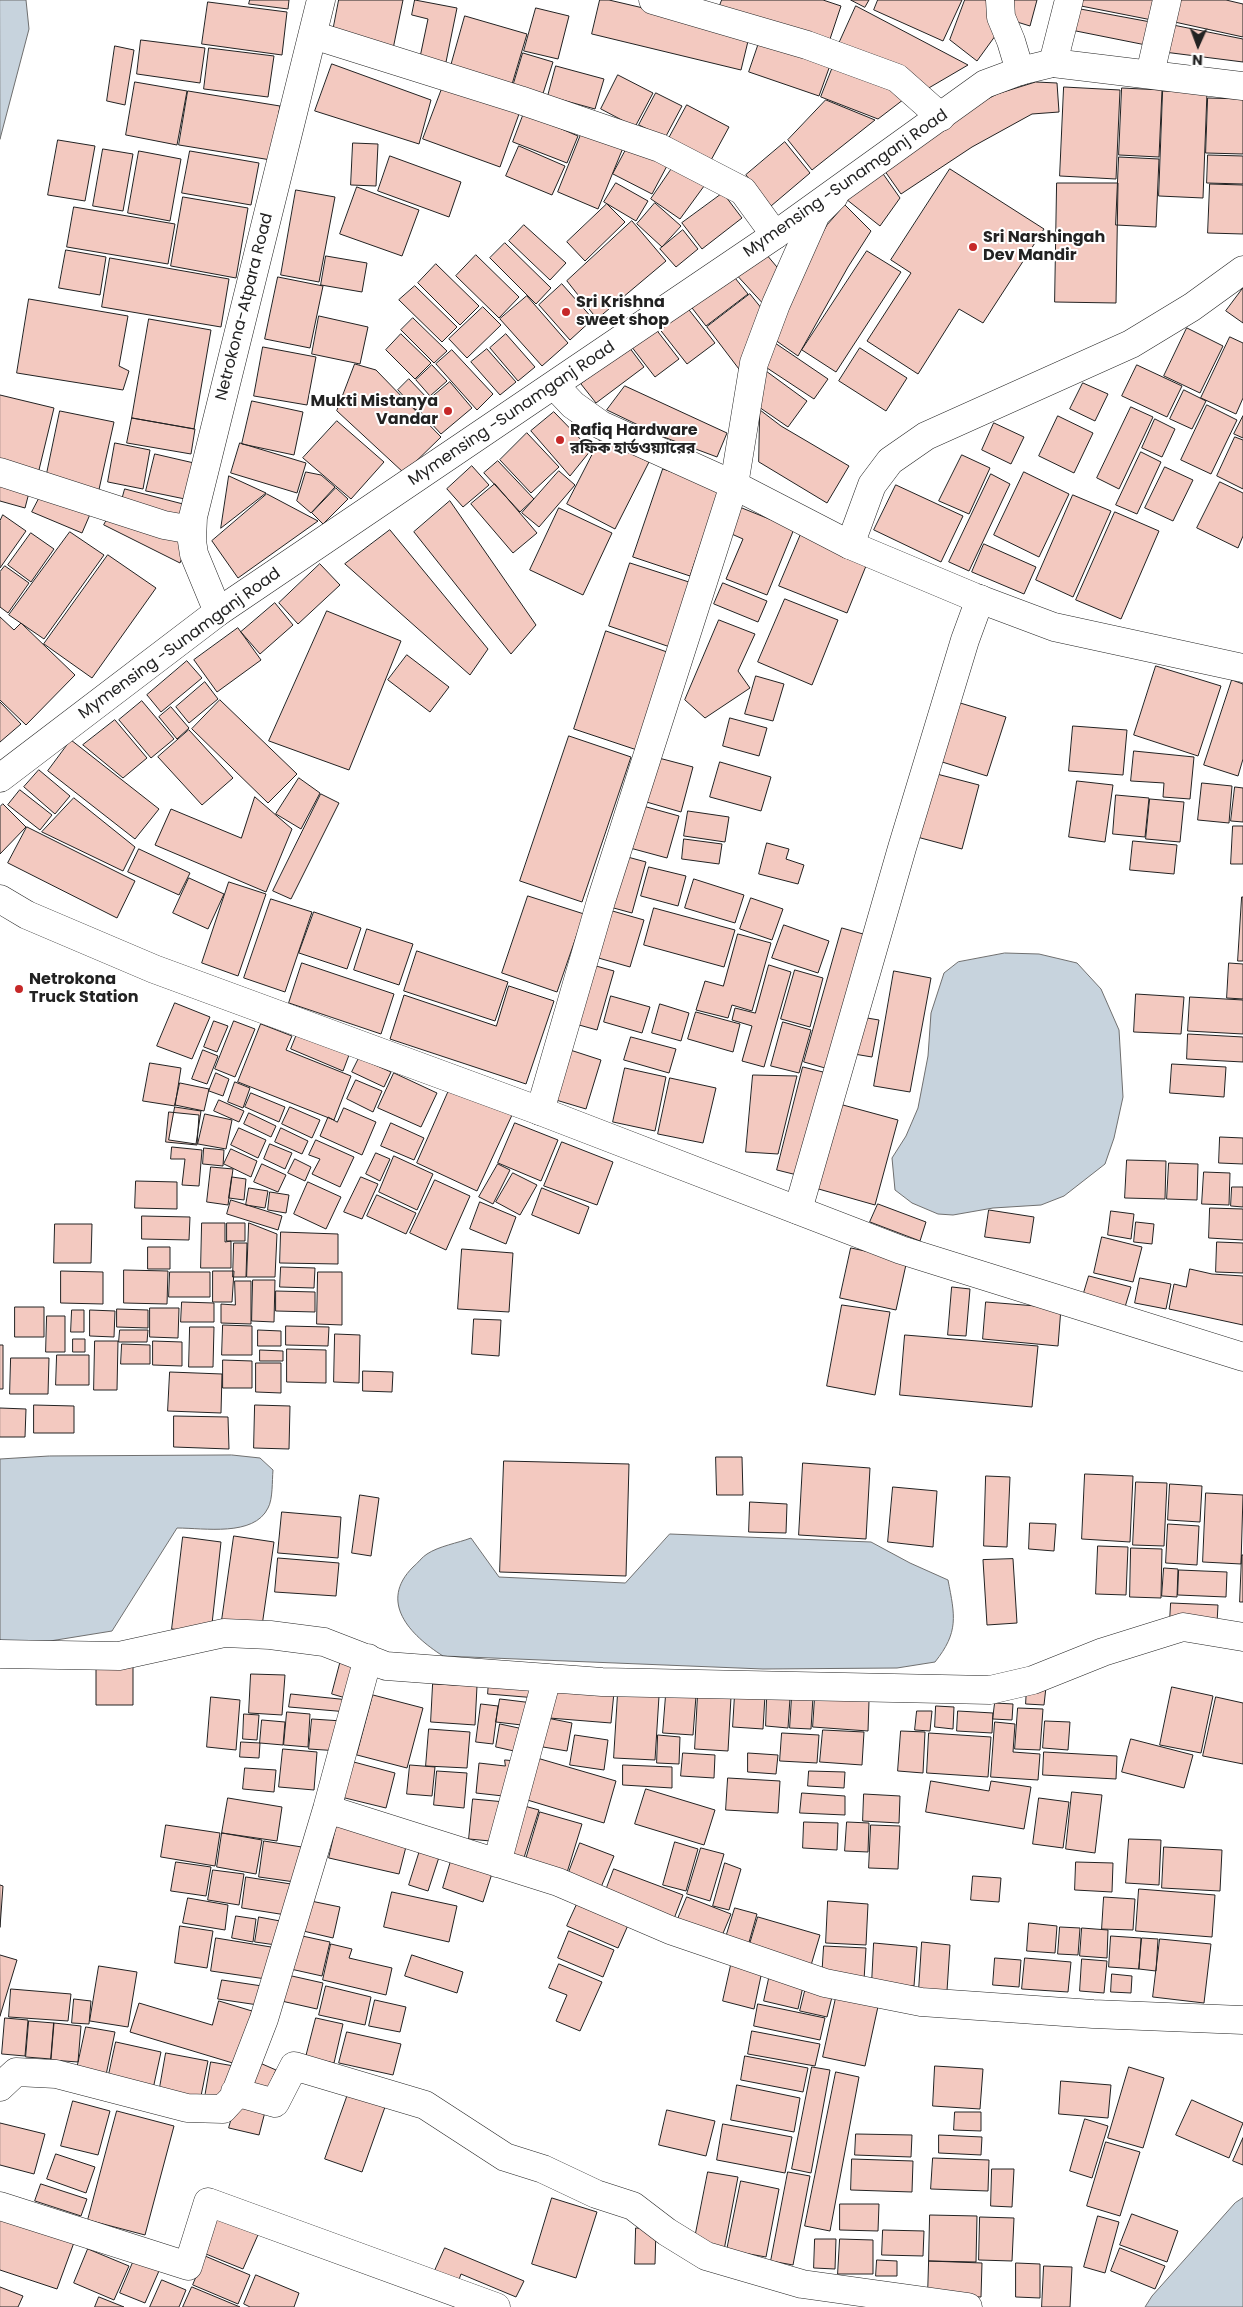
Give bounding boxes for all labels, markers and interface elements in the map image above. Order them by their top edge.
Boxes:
north arrow [1173,20,1223,70]
text: N [1192,50,1203,70]
street label: Mymensing -Sunamganj Road [740,106,952,262]
street label: Netrokona-Atpara Road [212,211,278,403]
place label: Sri Narshingah Dev Mandir [983,228,1105,266]
marker: Sri Narshingah Dev Mandir [967,241,979,253]
place label: Sri Krishna sweet shop [576,293,669,331]
marker: Sri Krishna sweet shop [560,306,572,318]
street label: Mymensing -Sunamganj Road [405,338,619,490]
place label: Mukti Mistanya Vandar [311,392,438,430]
marker: Mukti Mistanya Vandar [442,405,454,417]
place label: Rafiq Hardware রফিক হার্ডওয়্যারের [570,421,698,459]
marker: Rafiq Hardware রফিক হার্ডওয়্যারের [554,434,566,446]
street label: Mymensing -Sunamganj Road [75,564,285,724]
place label: Netrokona Truck Station [29,970,138,1008]
marker: Netrokona Truck Station [13,983,25,995]

